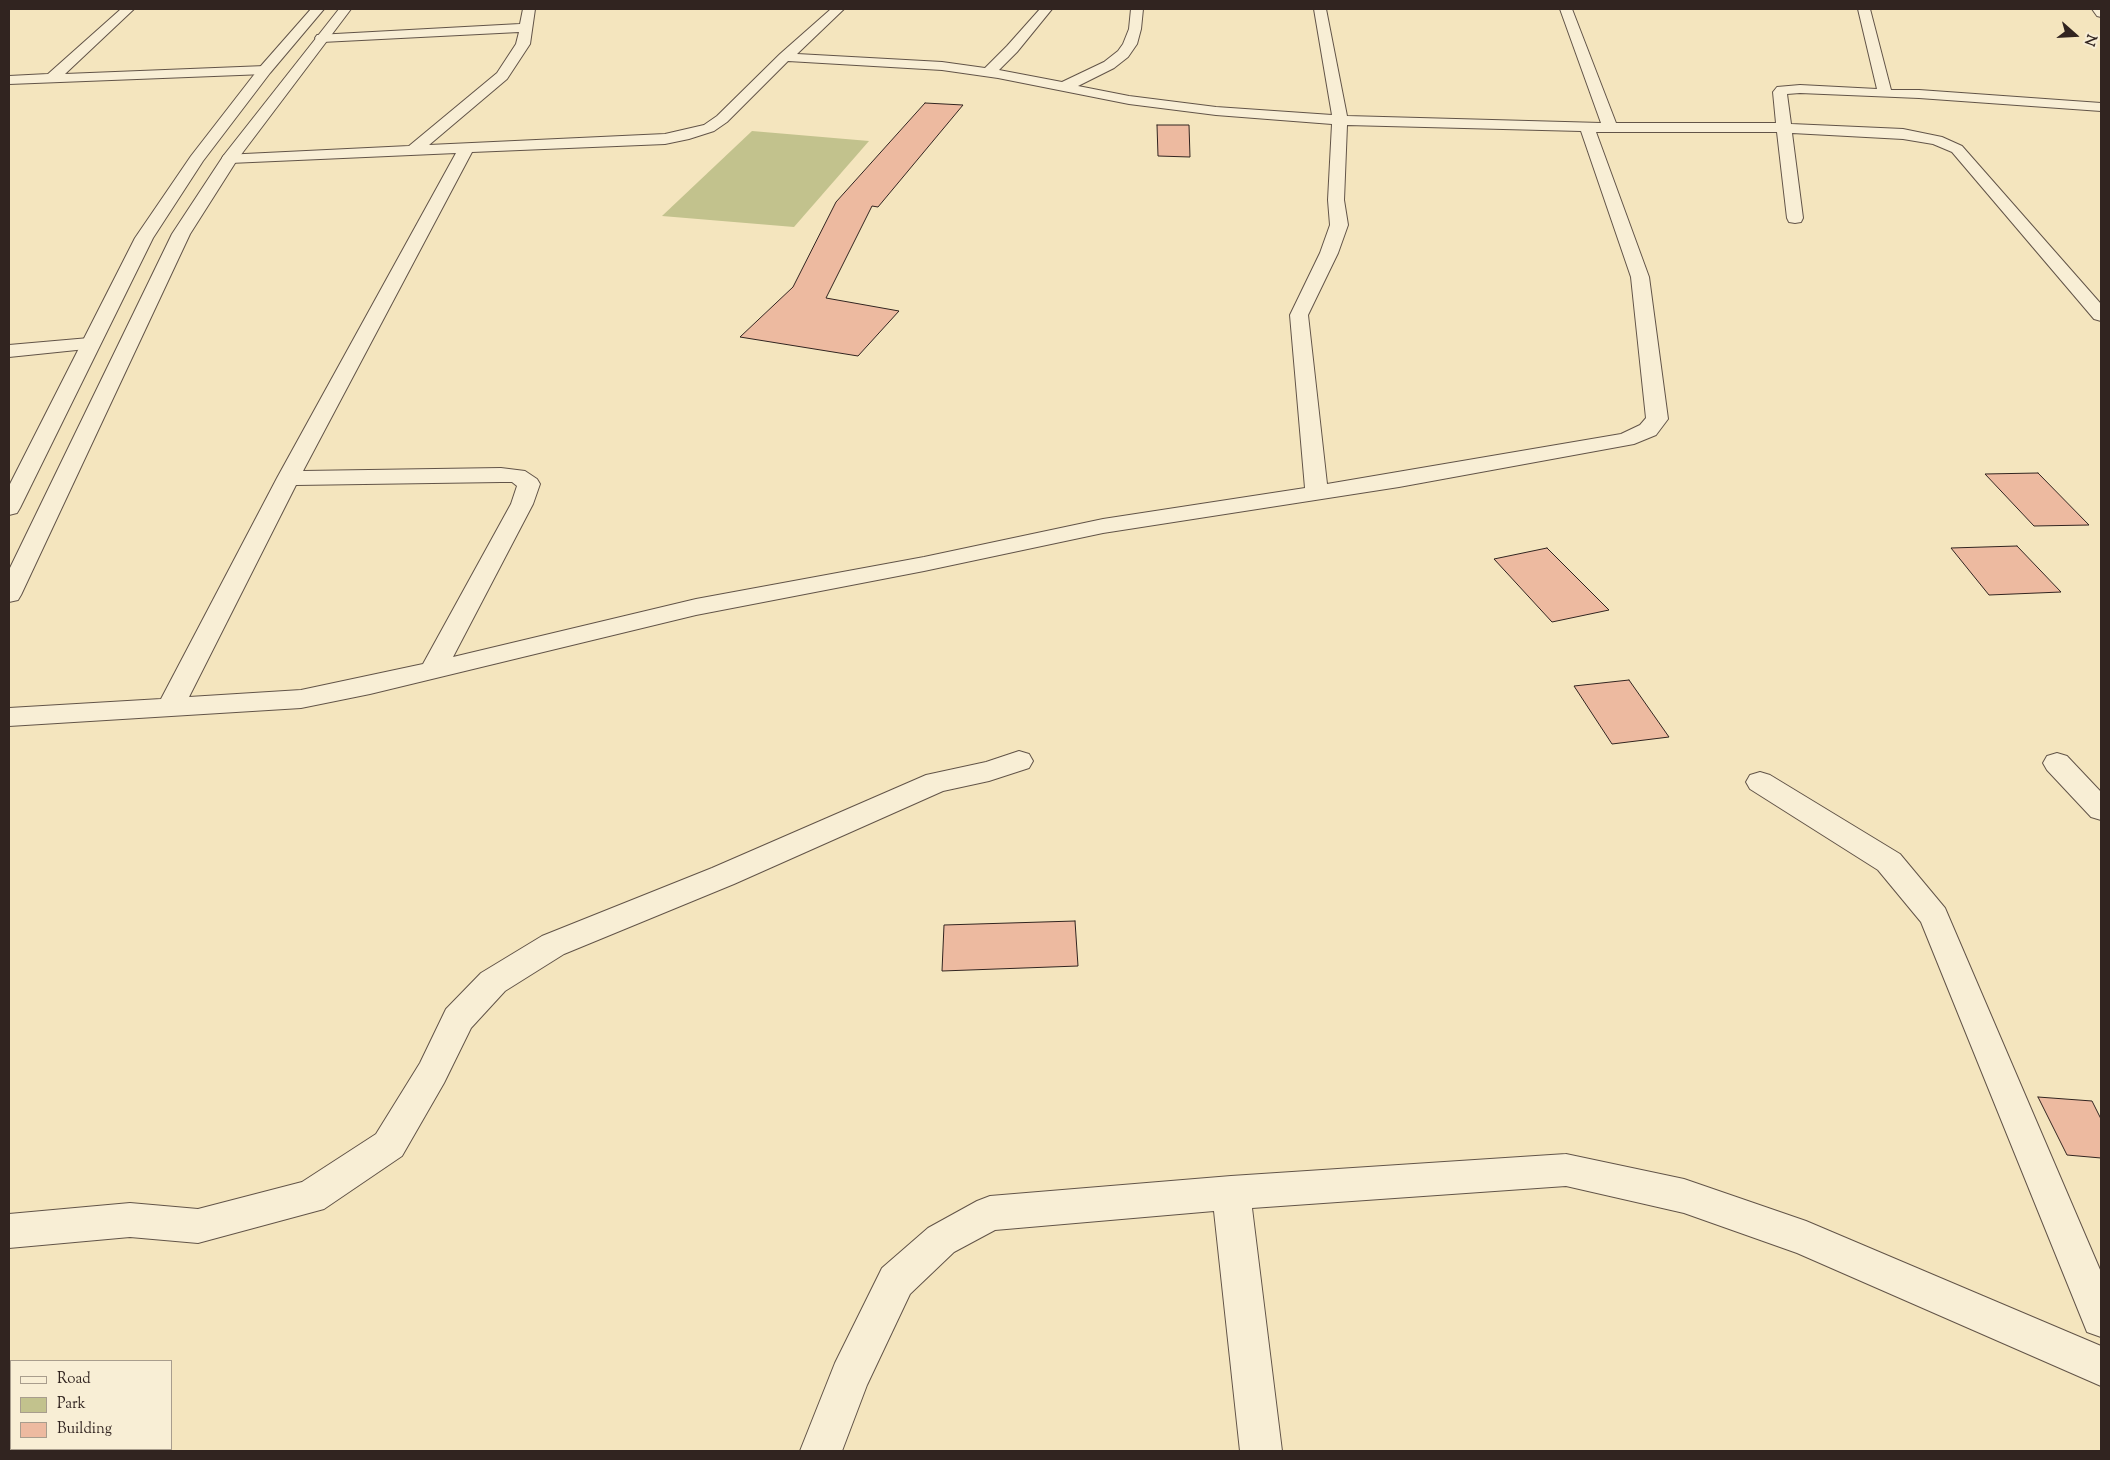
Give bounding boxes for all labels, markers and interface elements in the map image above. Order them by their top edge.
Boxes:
north arrow [2050,10,2100,60]
text: N [2078,31,2100,48]
legend [10,1360,172,1450]
text: Road [57,1369,91,1390]
text: Park [57,1394,86,1415]
text: Building [57,1419,112,1440]

